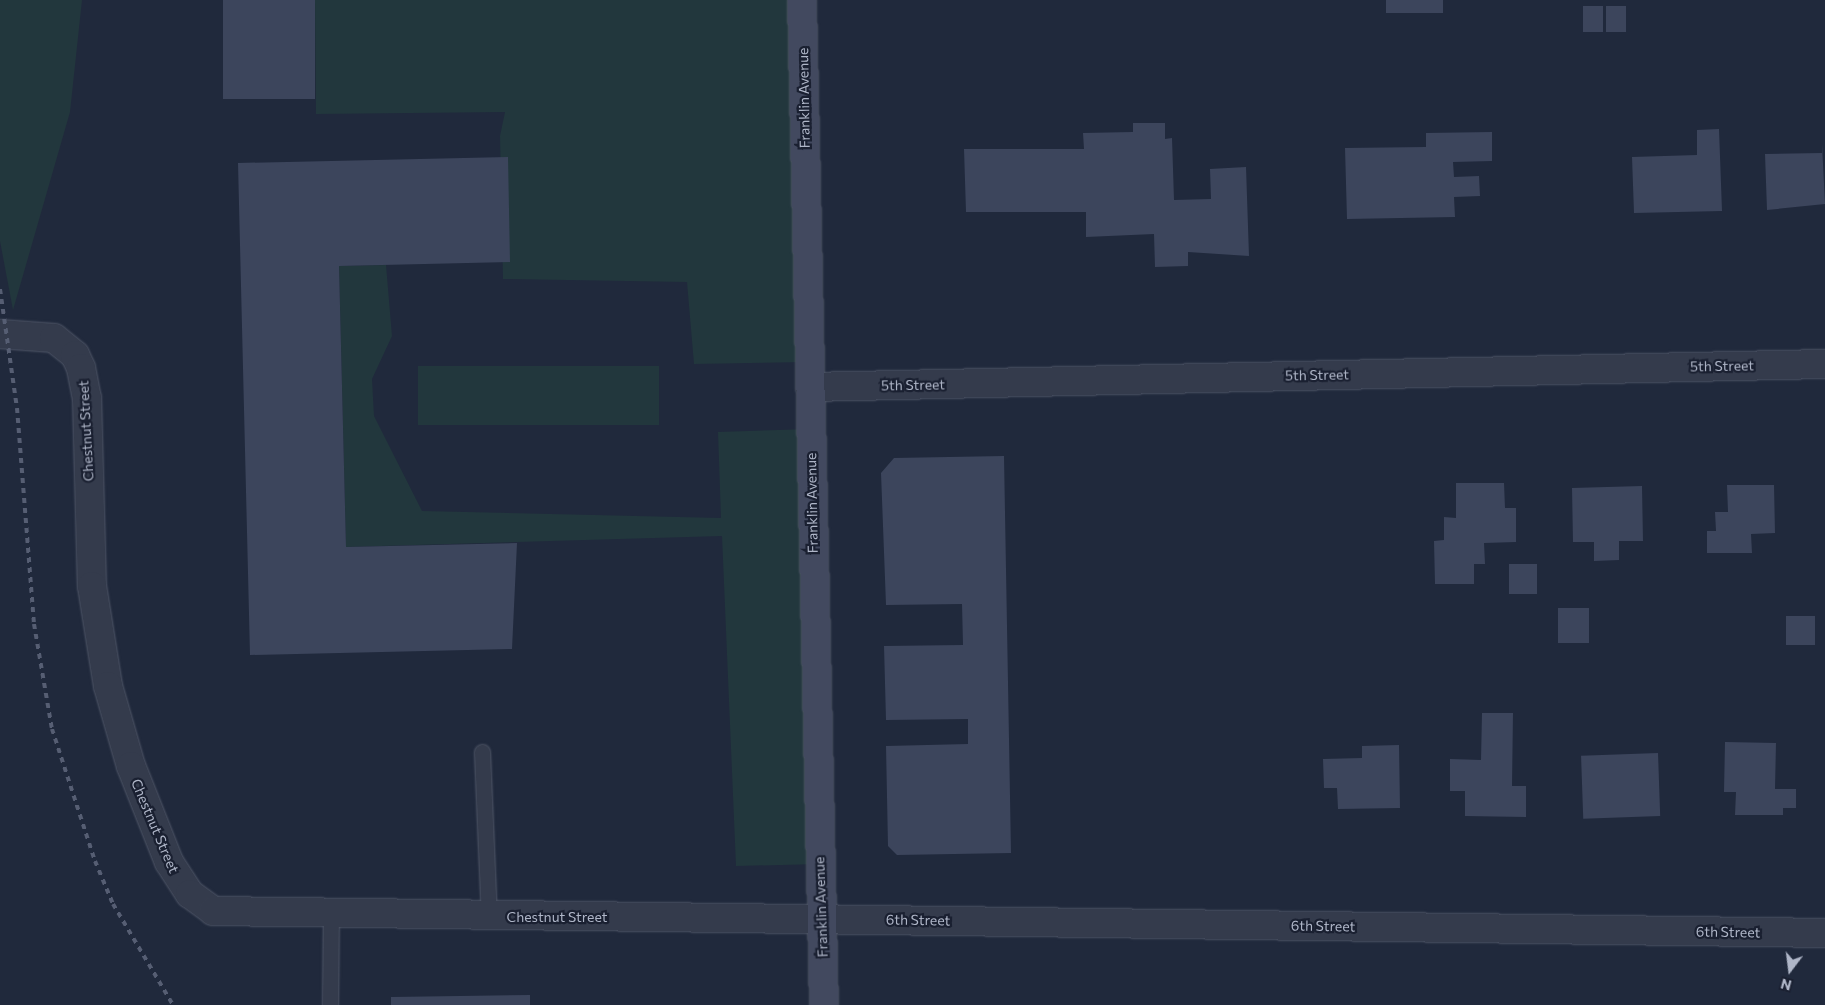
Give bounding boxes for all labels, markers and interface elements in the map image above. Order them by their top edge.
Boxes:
street label: Franklin Avenue [795,47,813,149]
street label: 5th Street [1690,357,1754,375]
street label: 5th Street [1285,366,1349,384]
street label: 5th Street [881,376,945,394]
street label: Chestnut Street [75,380,97,482]
street label: Franklin Avenue [803,452,821,554]
street label: Chestnut Street [128,776,182,876]
street label: Franklin Avenue [811,856,831,958]
street label: Chestnut Street [507,909,607,925]
street label: 6th Street [886,911,950,929]
street label: 6th Street [1291,917,1355,935]
street label: 6th Street [1696,923,1760,941]
north arrow [1765,945,1815,995]
text: N [1779,975,1793,995]

